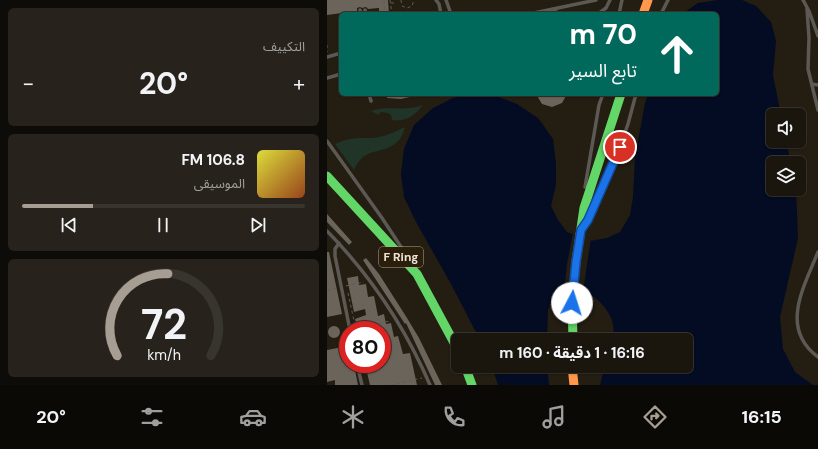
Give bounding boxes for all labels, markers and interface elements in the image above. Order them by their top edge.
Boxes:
text: 70 m [569,16,637,53]
icon: ahead [651,28,703,80]
text: التكييف [263,38,305,55]
text: تابع السير [569,59,637,83]
text: 20° [139,64,188,103]
text: − [22,69,34,98]
text: + [293,69,305,98]
map controls [766,108,806,196]
button: sound [766,108,806,148]
pin [603,130,637,164]
icon: arrive [609,136,631,158]
text: 106.8 FM [182,150,245,170]
button: layers [766,156,806,196]
text: الموسيقى [194,175,245,192]
icon: previous [58,214,80,236]
icon: pause [152,214,174,236]
icon: next [247,214,269,236]
road number: F Ring [379,247,423,267]
position arrow [551,282,593,324]
text: 72 [141,298,186,352]
speed limit sign: 80 [339,321,391,373]
text: 16:16 · 1 دقيقة · 160 m [499,343,645,363]
text: km/h [147,346,180,364]
icon: filters [138,403,166,431]
icon: car [239,403,267,431]
icon: climate [339,403,367,431]
icon: phone [440,403,468,431]
icon: music [540,403,568,431]
icon: directions [641,403,669,431]
text: 20° [36,405,66,429]
text: 16:15 [741,405,782,429]

